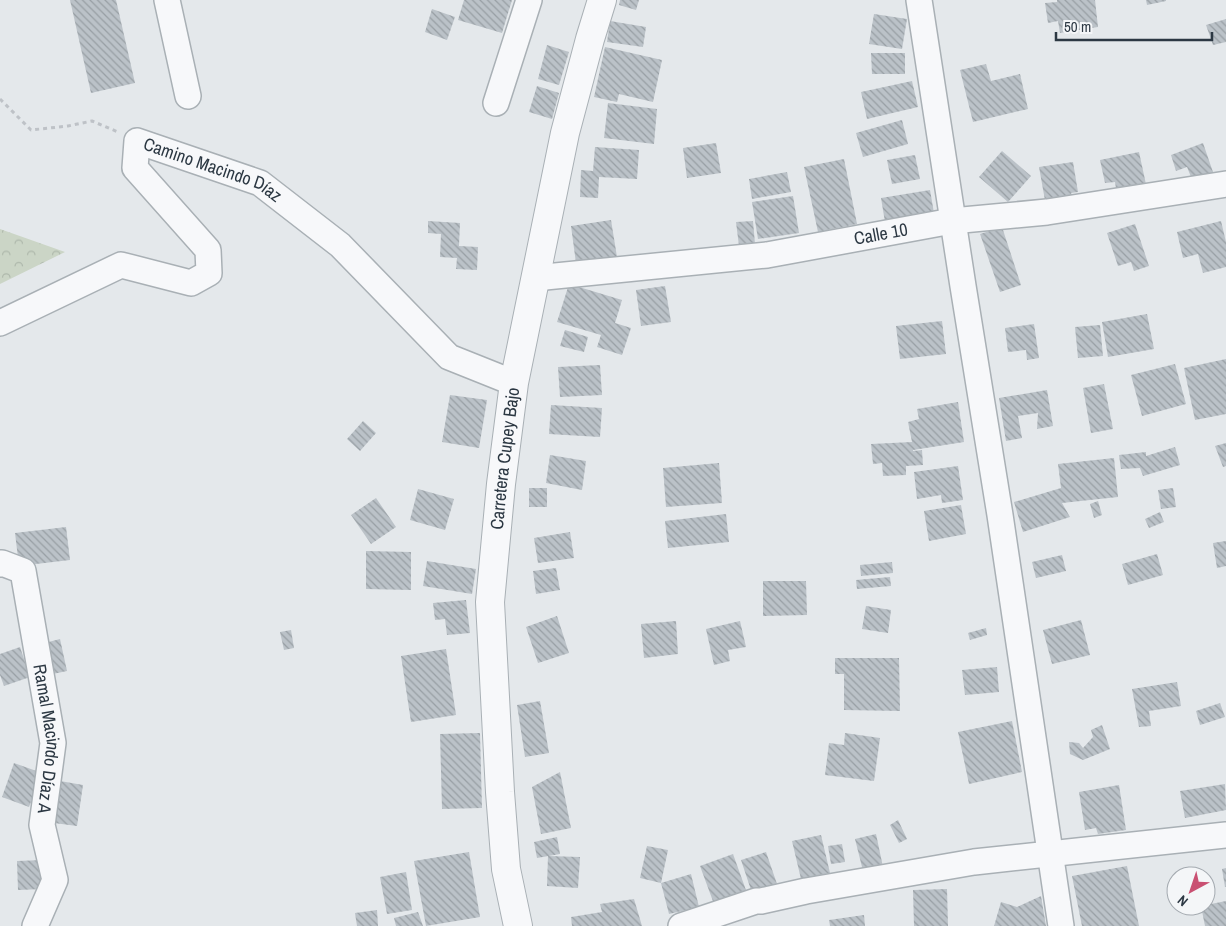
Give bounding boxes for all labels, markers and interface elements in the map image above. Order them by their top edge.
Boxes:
scale bar [1056,10,1212,42]
text: 50 m [1064,16,1091,37]
street label: Camino Macindo Díaz [140,131,287,208]
street label: Calle 10 [852,216,910,251]
street label: Carretera Cupey Bajo [484,386,525,531]
street label: Ramal Macindo Díaz A [27,662,66,815]
north arrow [1166,866,1216,916]
text: N [1174,891,1192,911]

